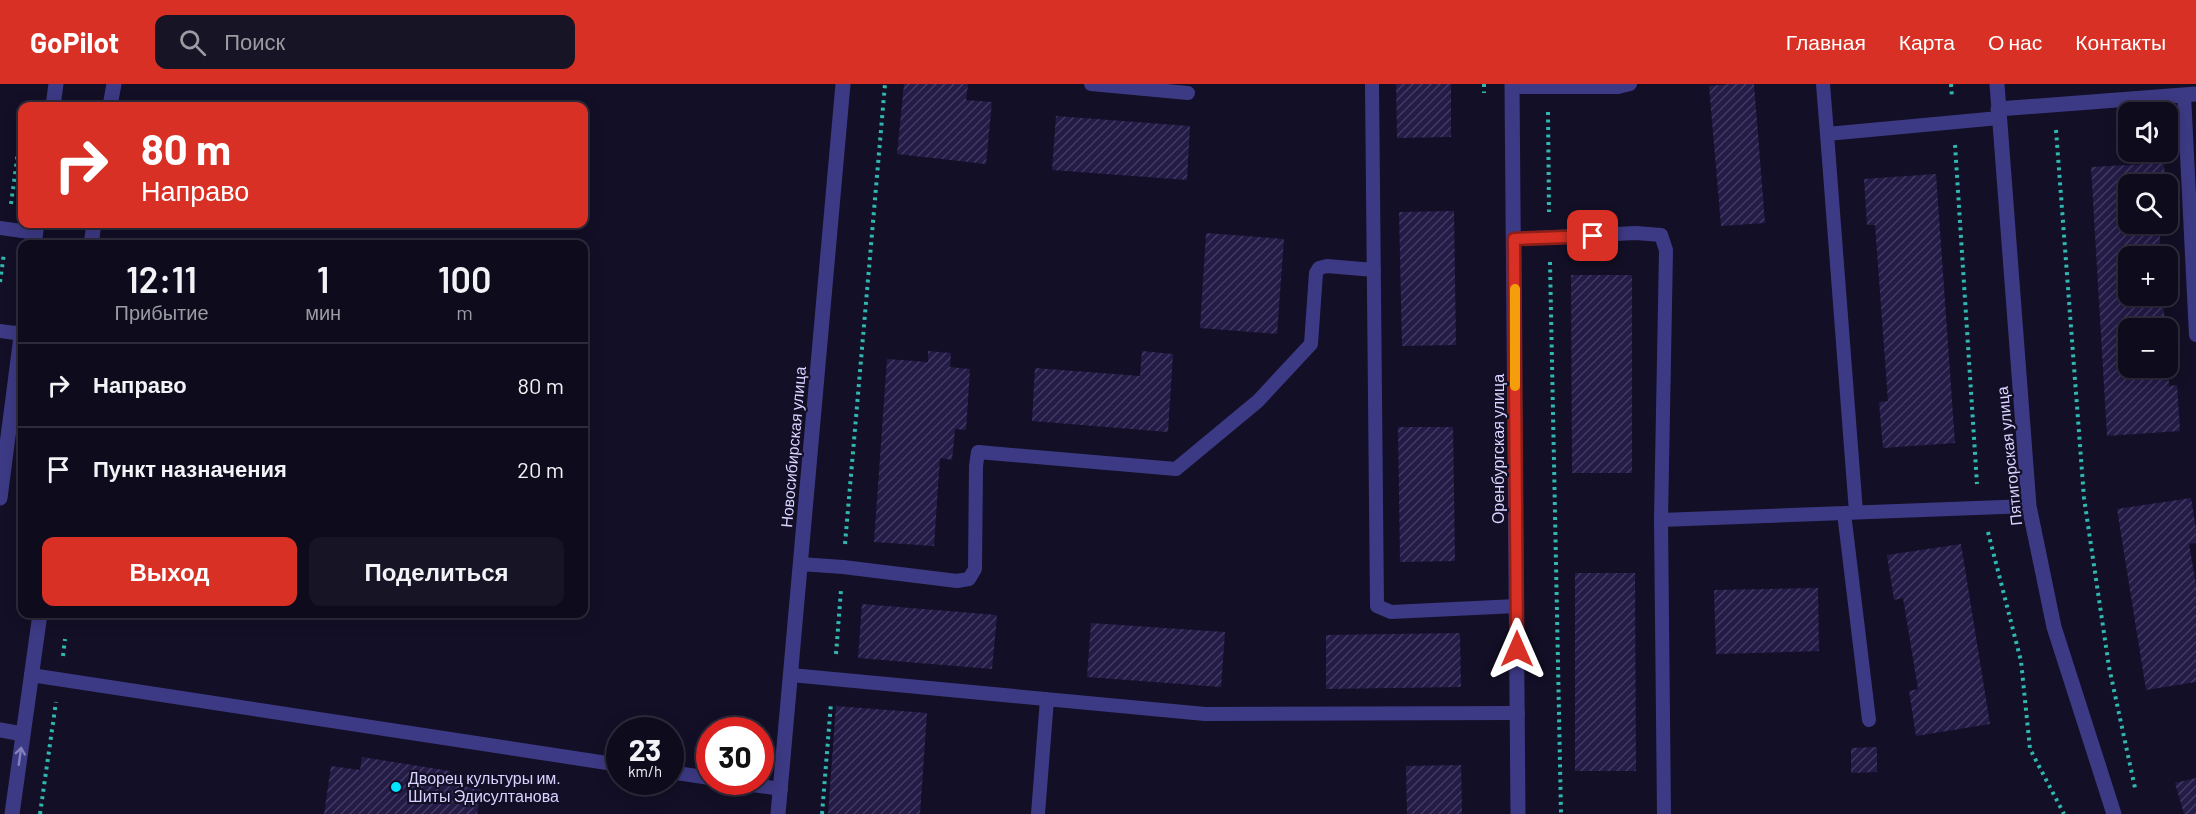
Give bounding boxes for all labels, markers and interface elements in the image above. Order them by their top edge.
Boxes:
search box [155,15,575,69]
text: GoPilot [30,25,119,59]
icon: search [176,26,209,59]
text: Поиск [224,28,285,54]
text: Главная [1786,29,1866,54]
text: Карта [1899,29,1955,54]
text: О нас [1988,29,2042,54]
text: Контакты [2075,29,2166,54]
map controls [2118,102,2178,378]
button: sound [2118,102,2178,162]
text: 80 m [141,123,231,173]
icon: right [42,126,120,204]
text: Направо [141,174,249,206]
button: search [2118,174,2178,234]
pin [1567,210,1618,261]
icon: arrive [1576,219,1609,252]
button: + [2118,246,2178,306]
text: 12:11 [126,257,197,300]
text: 1 [317,257,330,300]
text: 100 [438,257,491,300]
text: Прибытие [115,300,209,324]
text: мин [305,300,341,324]
text: m [456,300,473,324]
button: − [2118,318,2178,378]
street label: Новосибирская улица [776,365,809,528]
icon: right [42,369,75,402]
text: Направо [93,371,187,397]
text: 80 m [518,372,564,398]
street label: Оренбургская улица [1488,374,1507,524]
street label: Пятигорская улица [1992,385,2025,527]
icon: arrive [42,453,75,486]
text: Пункт назначения [93,455,287,481]
text: 20 m [517,456,564,482]
button: Выход [42,537,297,606]
button: Поделиться [309,537,564,606]
position arrow [1485,617,1549,681]
speed limit sign: 30 [696,717,774,795]
text: 23 [629,731,661,767]
one-way arrow [14,747,25,766]
text: km/h [628,762,662,780]
place label: Дворец культуры им. Шиты Эдисултанова [408,768,561,805]
marker: Дворец культуры им. Шиты Эдисултанова [389,780,403,794]

